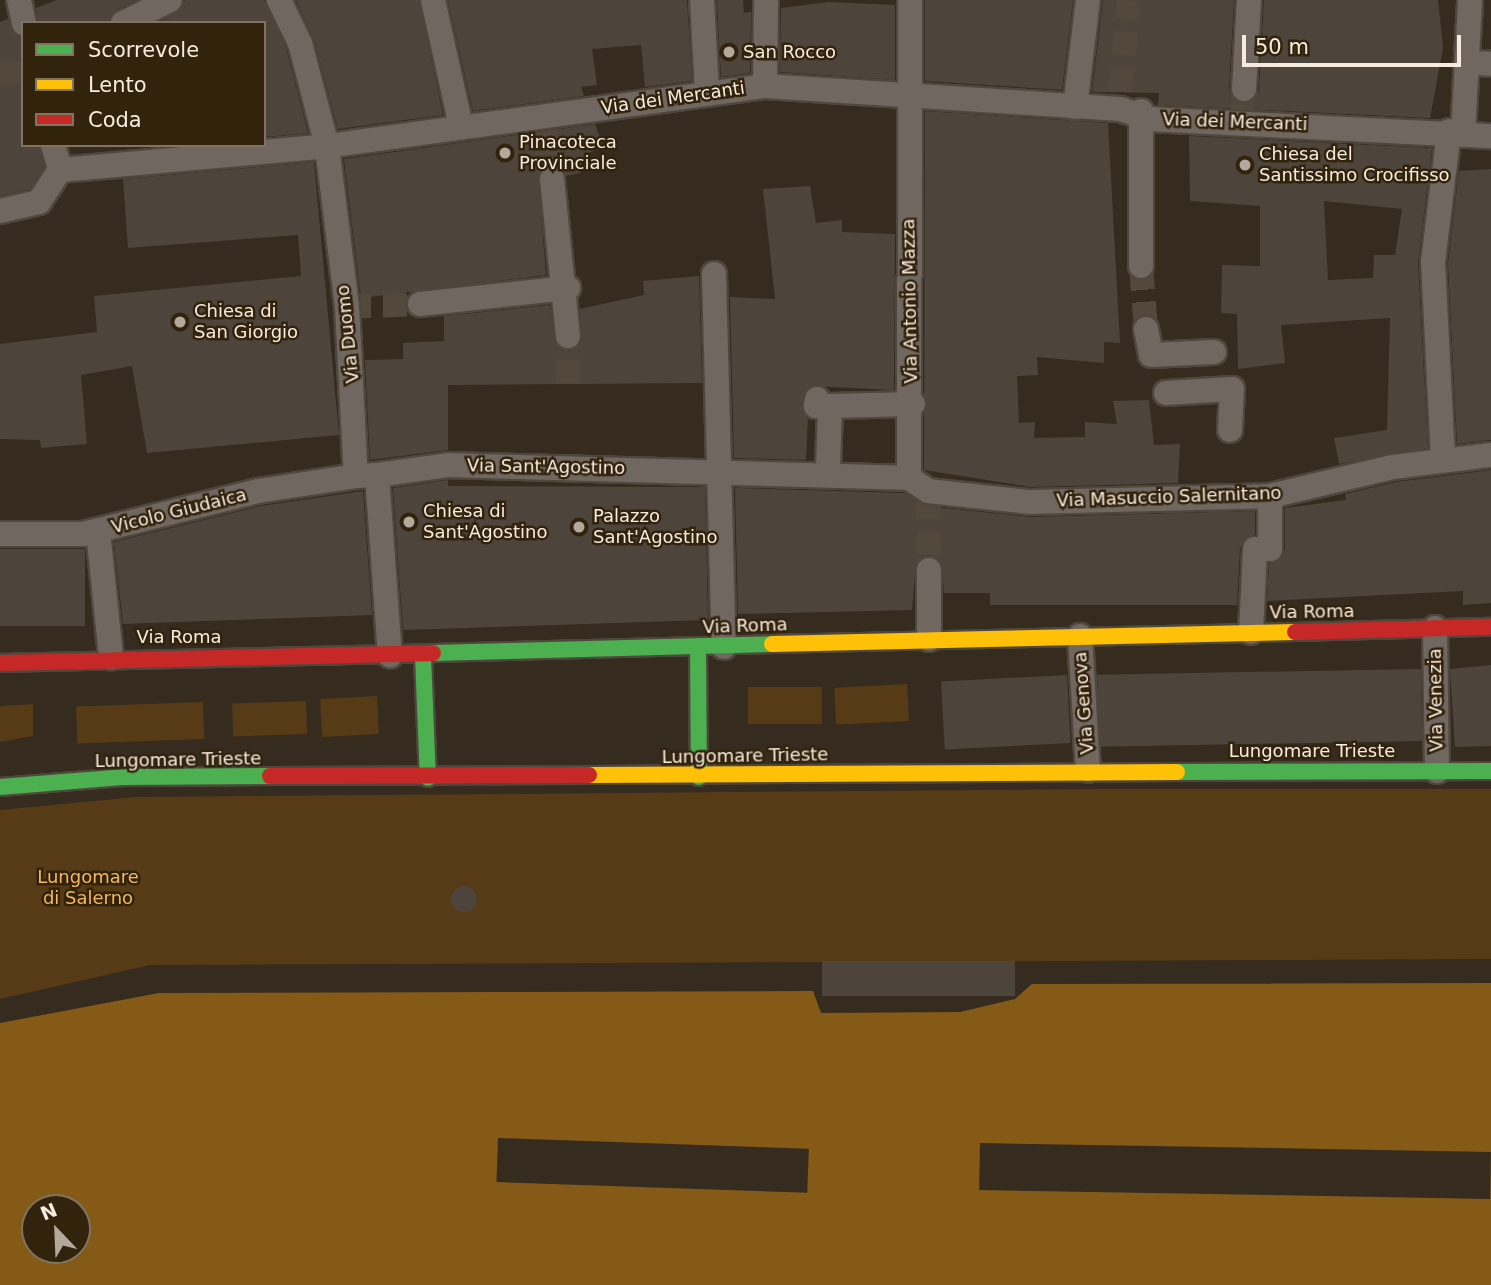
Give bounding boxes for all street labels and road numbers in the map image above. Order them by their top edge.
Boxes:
street label: Via dei Mercanti [600,77,746,119]
street label: Via dei Mercanti [1162,109,1308,135]
street label: Via Antonio Mazza [898,218,922,384]
street label: Via Duomo [332,284,364,384]
street label: Via Sant'Agostino [467,455,625,479]
street label: Via Masuccio Salernitano [1056,482,1282,512]
street label: Vicolo Giudaica [109,484,249,538]
street label: Via Roma [1269,600,1355,624]
street label: Via Roma [702,614,788,638]
street label: Via Roma [137,626,221,648]
street label: Via Venezia [1424,648,1448,752]
street label: Via Genova [1070,651,1098,755]
street label: Lungomare Trieste [1229,740,1395,762]
street label: Lungomare Trieste [661,744,829,768]
street label: Lungomare Trieste [94,748,262,772]

